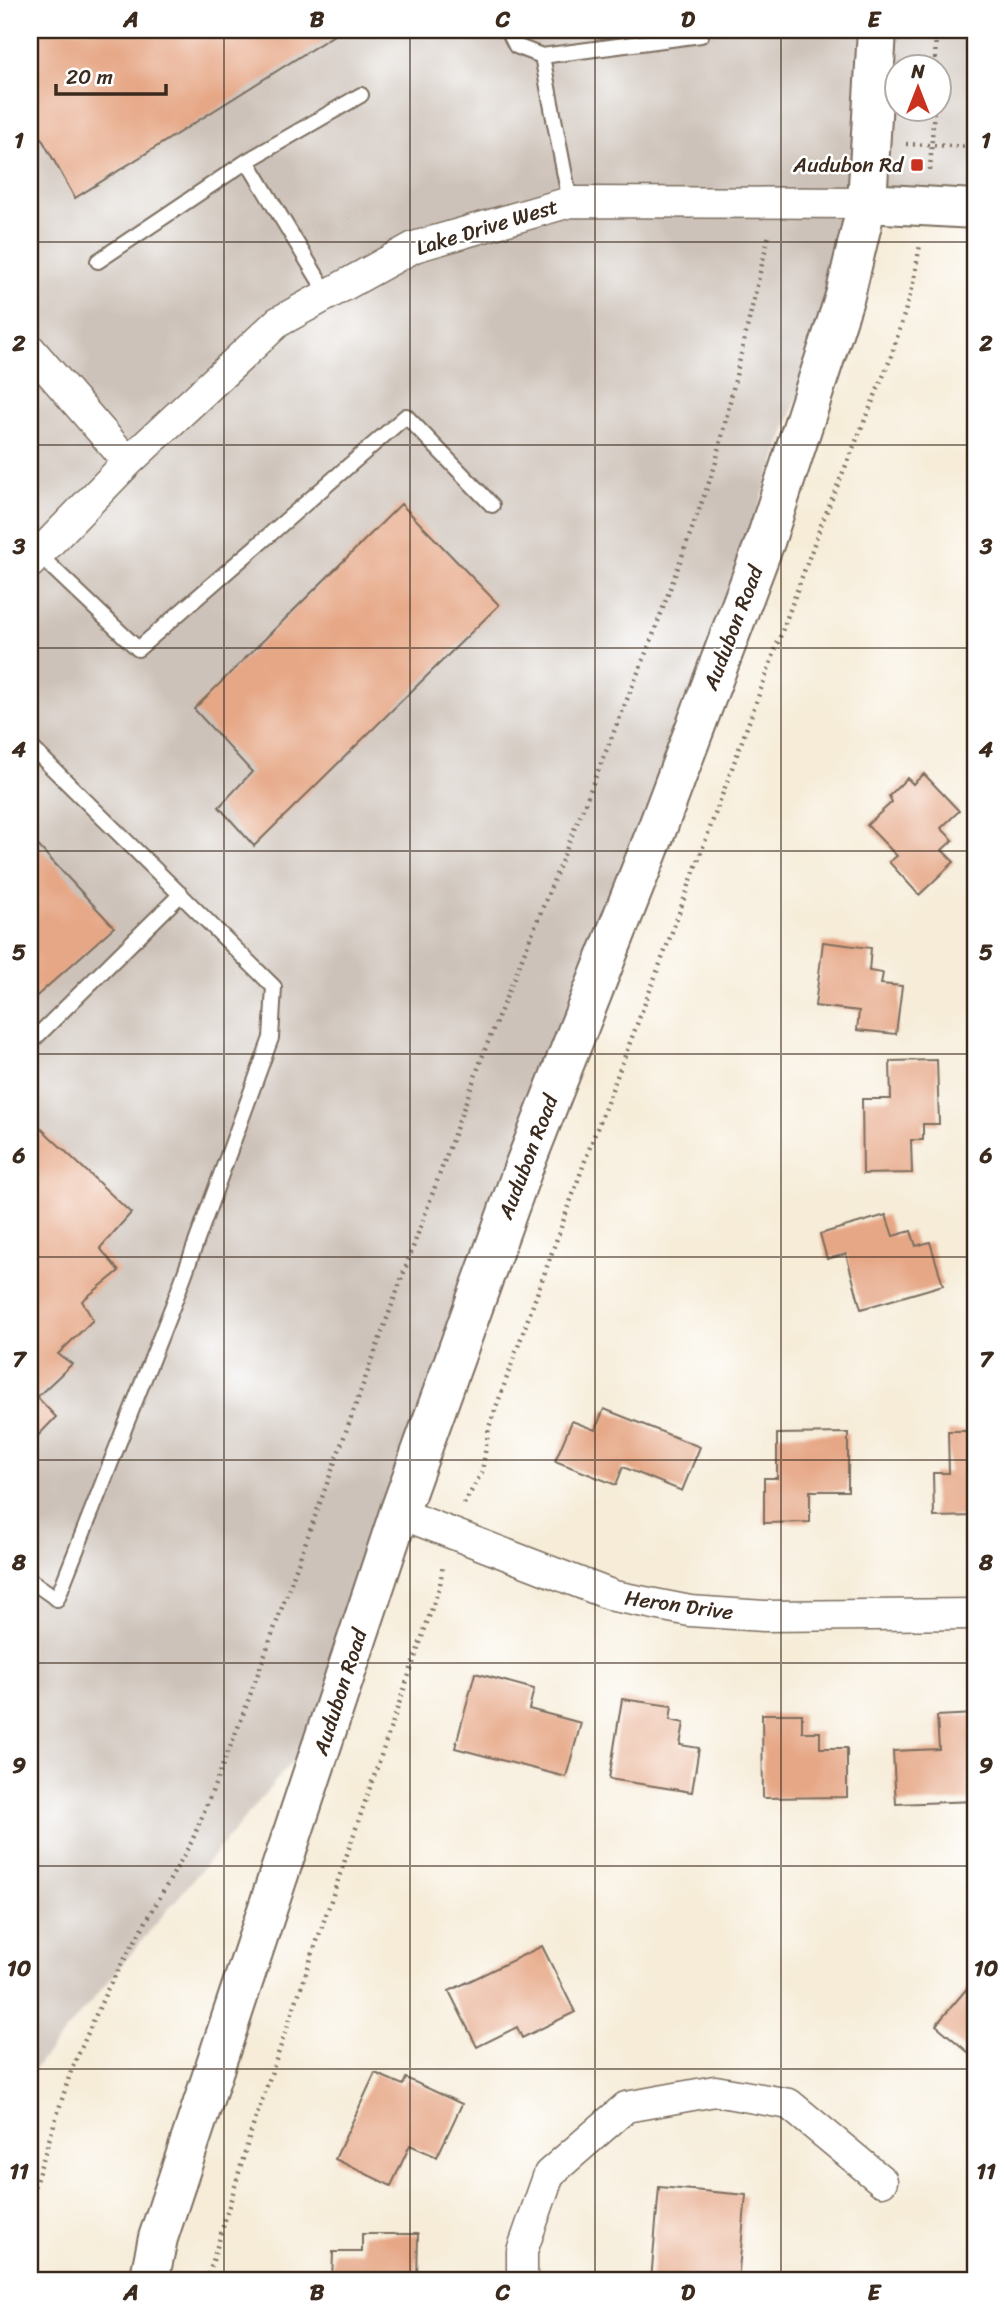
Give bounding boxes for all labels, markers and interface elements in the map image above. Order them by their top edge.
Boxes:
text: A [122,0,139,40]
text: B [310,0,325,40]
text: C [495,0,511,40]
text: D [681,0,696,40]
text: E [868,0,883,40]
scale bar [56,52,166,96]
north arrow [883,52,953,122]
text: N [910,55,925,88]
text: 20 m [66,58,113,96]
text: 1 [14,120,24,161]
text: 1 [981,120,991,161]
place label: Audubon Rd [792,146,905,184]
marker: Audubon Rd [909,157,925,173]
street label: Lake Drive West [411,187,563,267]
text: 2 [11,323,26,364]
text: 2 [978,323,993,364]
text: 3 [12,526,26,567]
text: 3 [979,526,993,567]
street label: Audubon Road [691,558,775,697]
text: 4 [11,729,27,770]
text: 4 [978,729,994,770]
text: 5 [12,932,26,973]
text: 5 [979,932,993,973]
street label: Audubon Road [486,1087,570,1226]
text: 6 [11,1135,26,1176]
text: 6 [978,1135,993,1176]
text: 7 [12,1339,27,1380]
text: 7 [979,1339,994,1380]
text: 8 [11,1542,26,1583]
text: 8 [978,1542,993,1583]
street label: Heron Drive [622,1579,736,1631]
street label: Audubon Road [301,1622,379,1761]
text: 9 [12,1745,26,1786]
text: 9 [979,1745,993,1786]
text: 10 [7,1948,32,1989]
text: 10 [974,1948,999,1989]
text: 11 [9,2151,29,2192]
text: 11 [976,2151,996,2192]
text: A [122,2272,139,2311]
text: B [310,2272,325,2311]
text: C [495,2272,511,2311]
text: D [681,2272,696,2311]
text: E [868,2272,883,2311]

